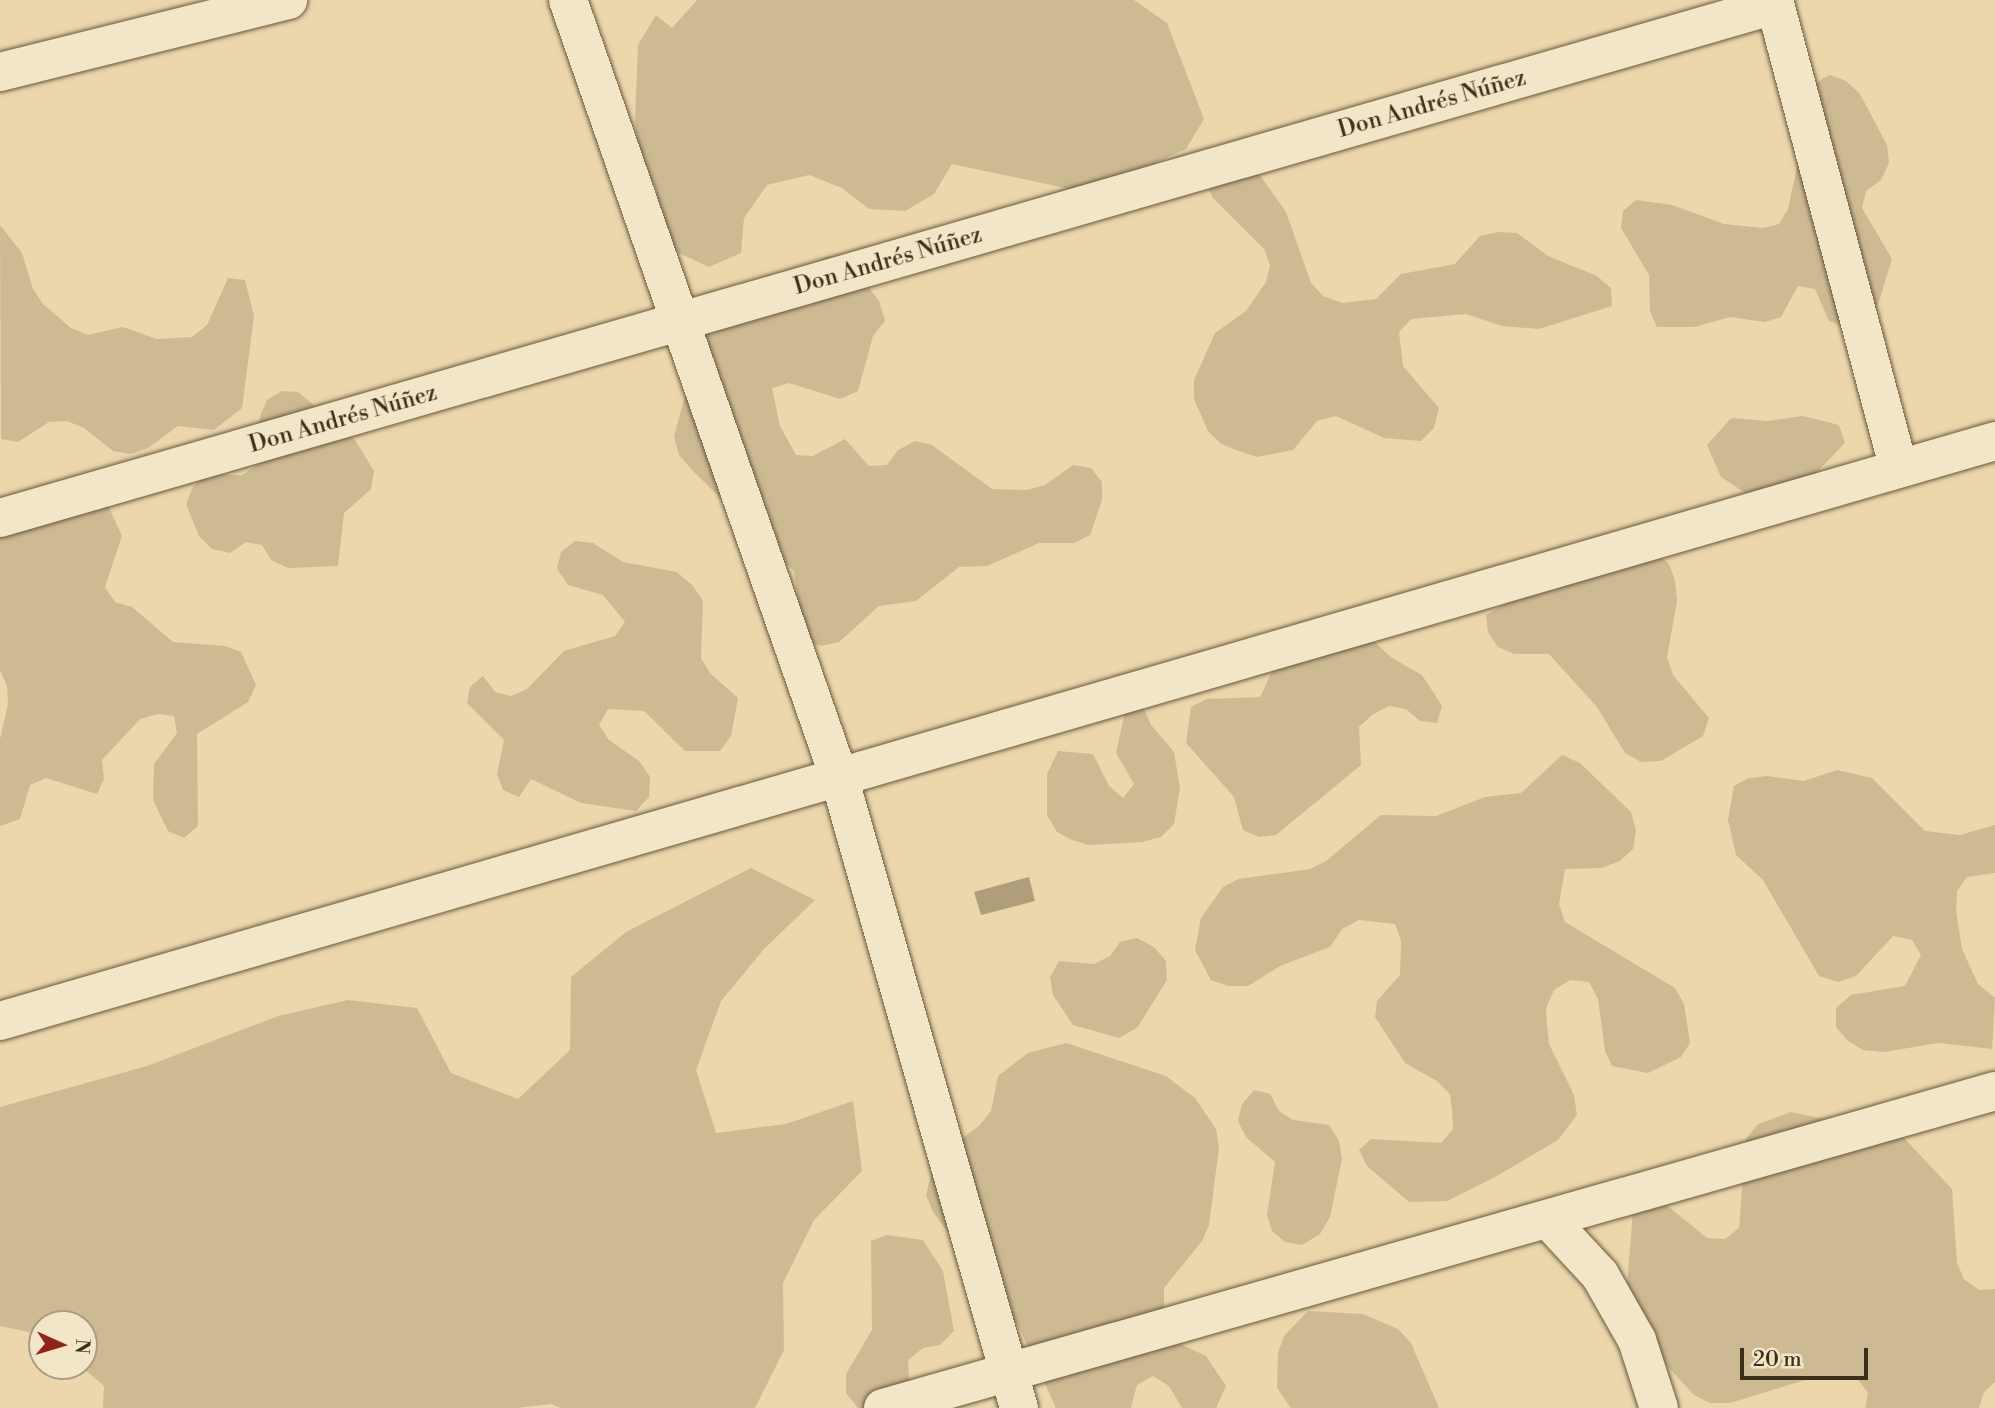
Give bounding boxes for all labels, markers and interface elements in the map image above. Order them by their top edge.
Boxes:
street label: Don Andrés Núñez [1335,64,1529,144]
street label: Don Andrés Núñez [791,221,985,301]
street label: Don Andrés Núñez [246,379,440,459]
north arrow [28,1310,98,1380]
scale bar [1743,1334,1871,1378]
text: N [69,1338,94,1355]
text: 20 m [1753,1347,1802,1373]

